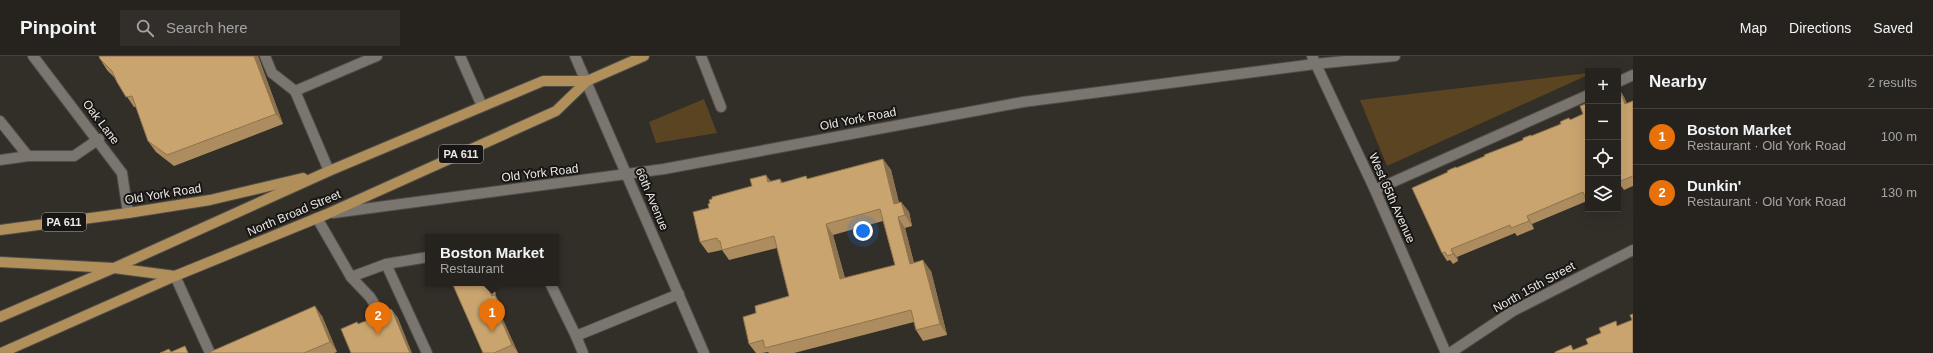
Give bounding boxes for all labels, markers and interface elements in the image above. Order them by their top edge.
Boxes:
search box [120,10,400,46]
text: Pinpoint [20,17,96,38]
icon: search [134,17,156,39]
text: Search here [166,19,248,36]
text: Map [1740,20,1767,36]
text: Directions [1789,20,1851,36]
text: Saved [1873,20,1913,36]
map controls [1585,68,1621,212]
button: + [1585,68,1621,104]
text: Nearby [1649,72,1707,91]
text: 2 results [1868,75,1917,90]
street label: Oak Lane [80,97,122,147]
button: − [1585,104,1621,140]
street label: Old York Road [819,105,897,133]
text: Boston Market [1687,121,1791,138]
text: 1 [1658,129,1666,144]
text: 100 m [1881,129,1917,144]
text: Restaurant · Old York Road [1687,138,1846,153]
button: locate [1585,140,1621,176]
road number: PA 611 [439,145,483,163]
street label: West 65th Avenue [1366,151,1418,245]
street label: Old York Road [501,161,579,185]
street label: 66th Avenue [633,166,672,233]
button: layers [1585,176,1621,212]
text: Dunkin' [1687,177,1741,194]
street label: Old York Road [124,181,202,207]
text: 2 [1658,185,1666,200]
text: 130 m [1881,185,1917,200]
street label: North Broad Street [245,187,343,239]
text: Restaurant · Old York Road [1687,194,1846,209]
road number: PA 611 [42,213,86,231]
your location [853,221,873,241]
popup [425,234,559,286]
text: Boston Market [440,244,544,261]
street label: North 15th Street [1491,258,1578,315]
text: Restaurant [440,261,504,276]
pin: 1 [479,299,505,332]
pin: 2 [365,302,391,335]

